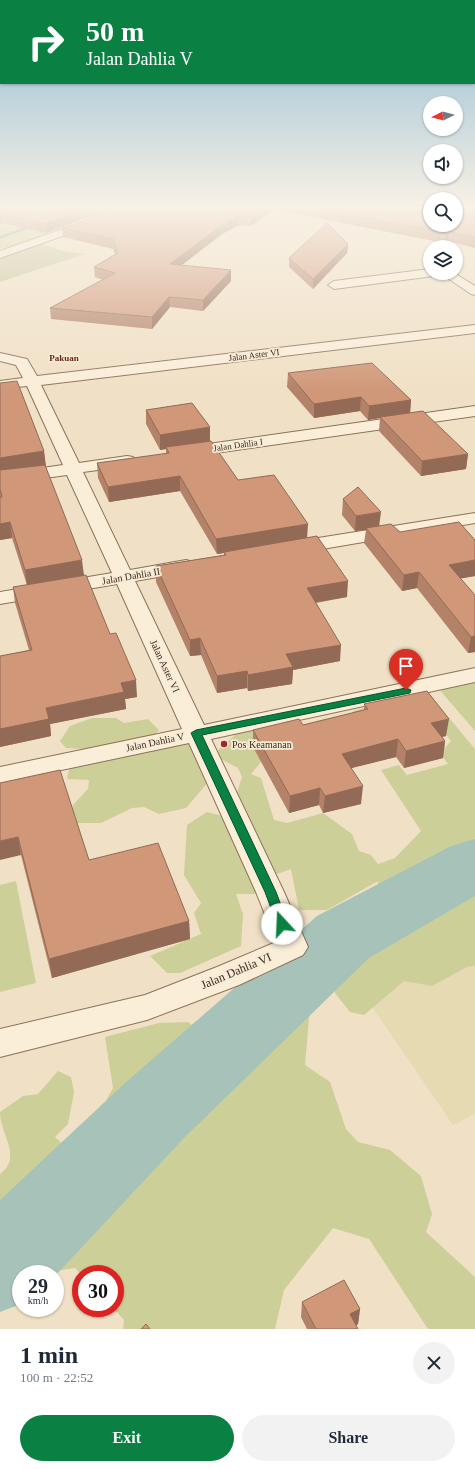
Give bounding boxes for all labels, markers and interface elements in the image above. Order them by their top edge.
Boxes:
icon: right [20,16,72,68]
text: 50 m [86,16,144,47]
text: Jalan Dahlia V [86,49,193,69]
north arrow [423,96,463,136]
map controls [423,96,463,280]
button: sound [423,144,463,184]
button: search [423,192,463,232]
button: layers [423,240,463,280]
street label: Jalan Aster VI [228,347,280,363]
district label: Pakuan [49,353,79,363]
street label: Jalan Dahlia I [213,437,263,453]
street label: Jalan Dahlia II [101,565,161,587]
street label: Jalan Aster VI [148,638,182,694]
pin [389,649,423,690]
icon: arrive [395,655,417,677]
street label: Jalan Dahlia V [125,730,186,754]
marker: Pos Keamanan [219,739,229,749]
place label: Pos Keamanan [232,739,292,750]
position arrow [261,903,303,945]
street label: Jalan Dahlia VI [199,950,273,992]
speed limit sign: 30 [72,1265,124,1317]
text: 29 [28,1275,48,1297]
text: km/h [28,1295,48,1306]
text: 1 min [20,1342,78,1368]
button: close [413,1342,455,1384]
text: 100 m · 22:52 [20,1370,93,1385]
button: Exit [20,1415,234,1461]
button: Share [242,1415,455,1461]

